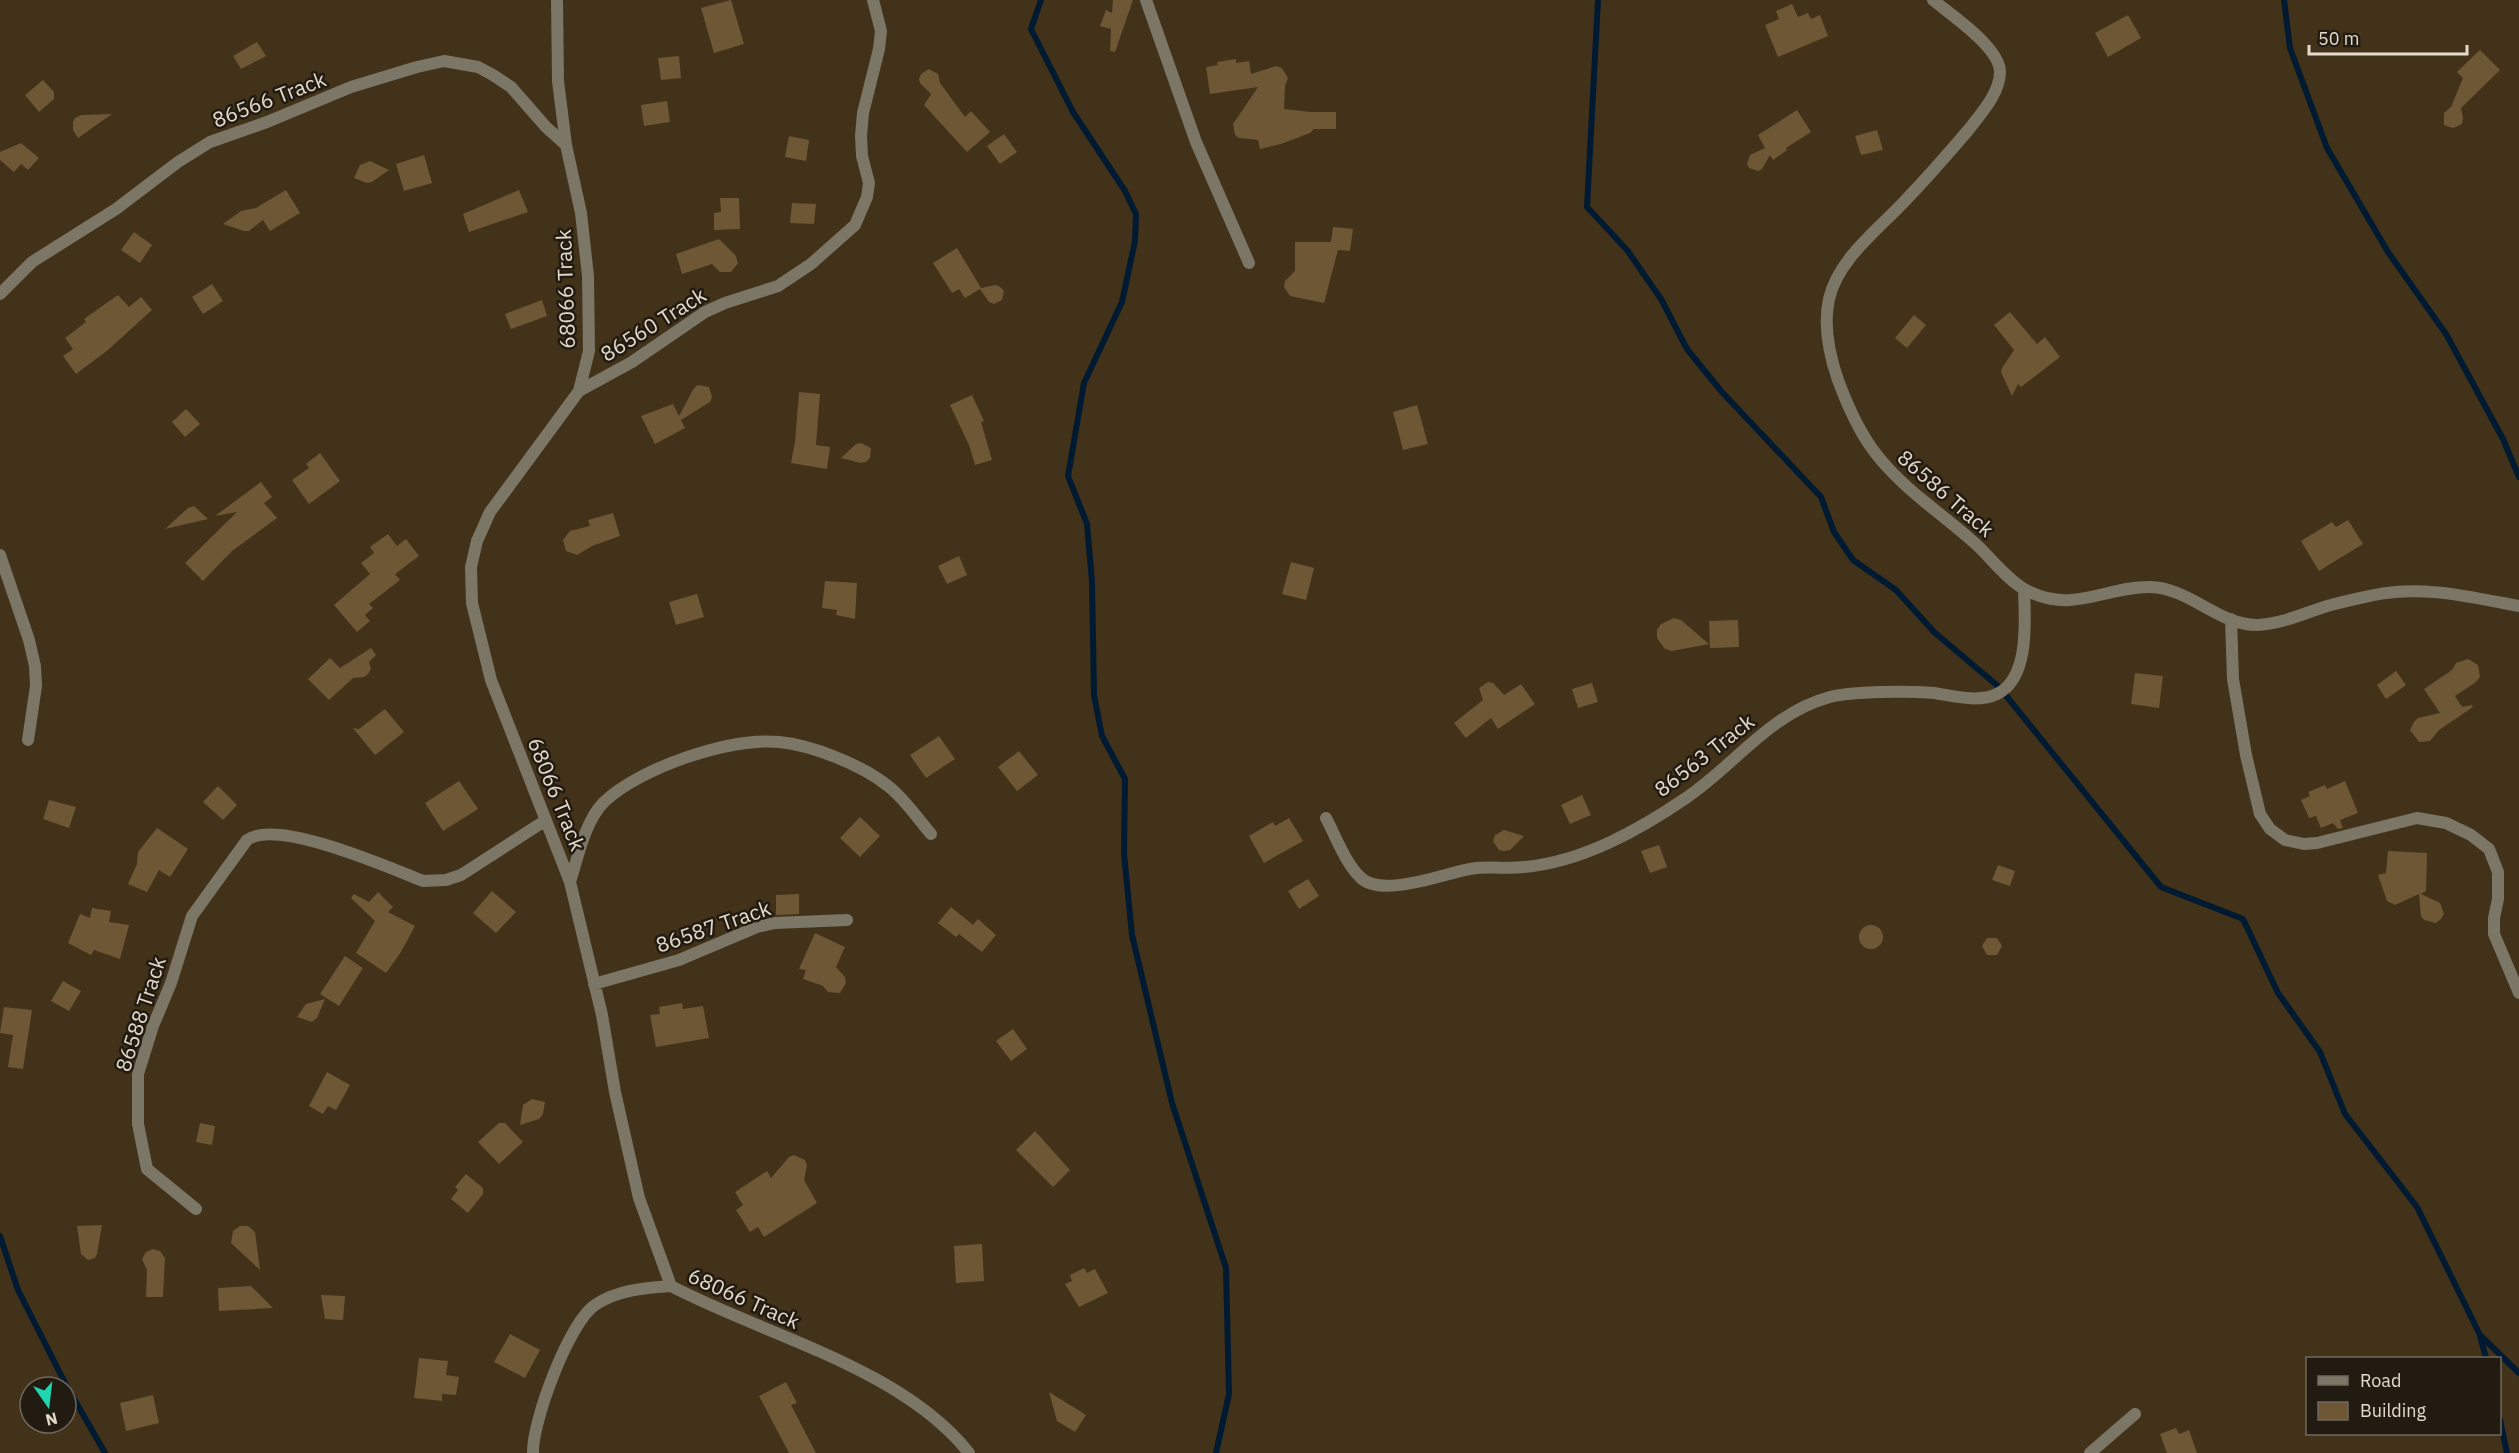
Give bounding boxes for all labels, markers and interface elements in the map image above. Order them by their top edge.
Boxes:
scale bar [2309,18,2466,56]
text: 50 m [2318,27,2360,50]
street label: 86566 Track [208,65,330,133]
street label: 68066 Track [549,229,581,349]
street label: 86560 Track [595,280,711,368]
street label: 86586 Track [1892,443,2000,543]
street label: 86563 Track [1648,707,1760,803]
street label: 68066 Track [522,733,592,855]
street label: 86587 Track [652,893,774,959]
street label: 86588 Track [108,953,172,1075]
street label: 68066 Track [684,1261,804,1335]
legend [2306,1357,2501,1435]
text: Road [2360,1369,2401,1392]
north arrow [18,1375,78,1435]
text: Building [2360,1399,2427,1422]
text: N [44,1408,60,1431]

